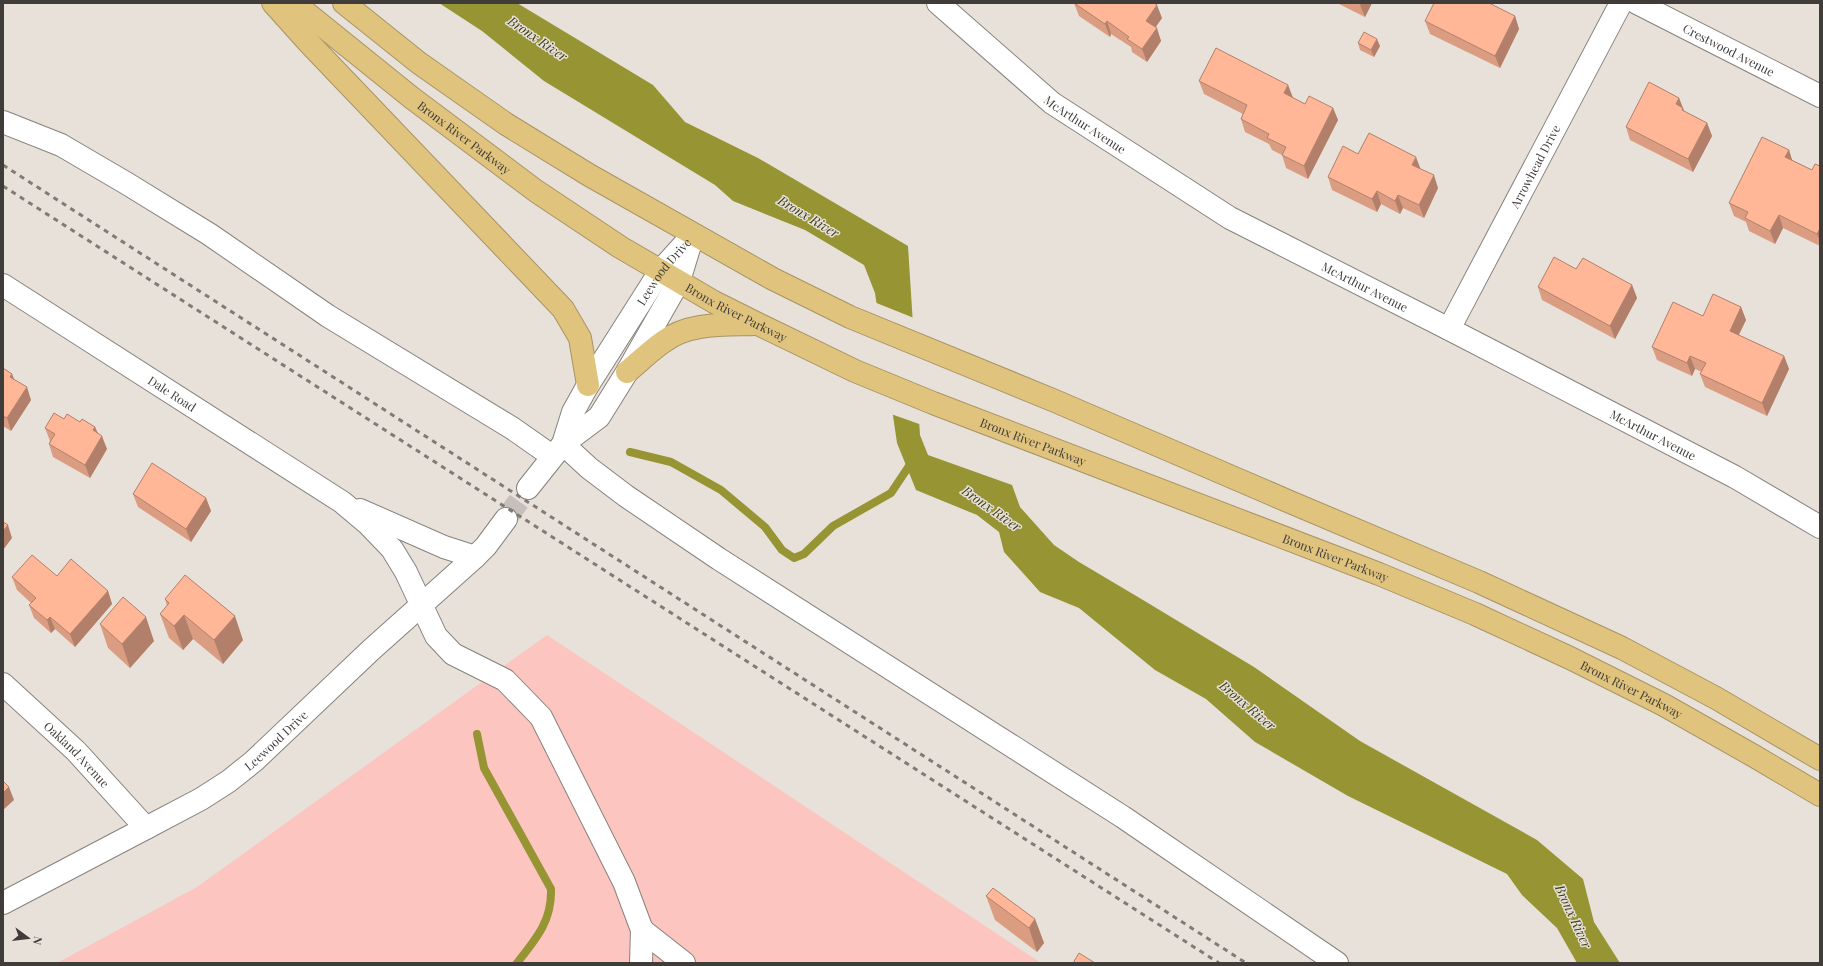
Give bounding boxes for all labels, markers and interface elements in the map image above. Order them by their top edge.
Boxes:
water label: Bronx River [504,11,571,64]
street label: Crestwood Avenue [1680,20,1777,80]
street label: McArthur Avenue [1041,92,1129,157]
street label: Bronx River Parkway [415,97,514,177]
street label: Arrowhead Drive [1506,122,1563,212]
water label: Bronx River [775,191,843,241]
street label: Leewood Drive [633,234,694,308]
street label: McArthur Avenue [1319,258,1411,315]
street label: Bronx River Parkway [683,279,790,345]
street label: Dale Road [145,372,199,415]
street label: McArthur Avenue [1607,406,1699,464]
street label: Bronx River Parkway [978,414,1089,469]
water label: Bronx River [958,481,1025,535]
street label: Bronx River Parkway [1280,530,1391,585]
street label: Bronx River Parkway [1578,657,1685,722]
water label: Bronx River [1216,676,1280,734]
street label: Leewood Drive [241,707,311,774]
street label: Oakland Avenue [41,718,113,791]
water label: Bronx River [1551,881,1596,951]
north arrow [8,918,48,958]
text: N [30,935,46,947]

